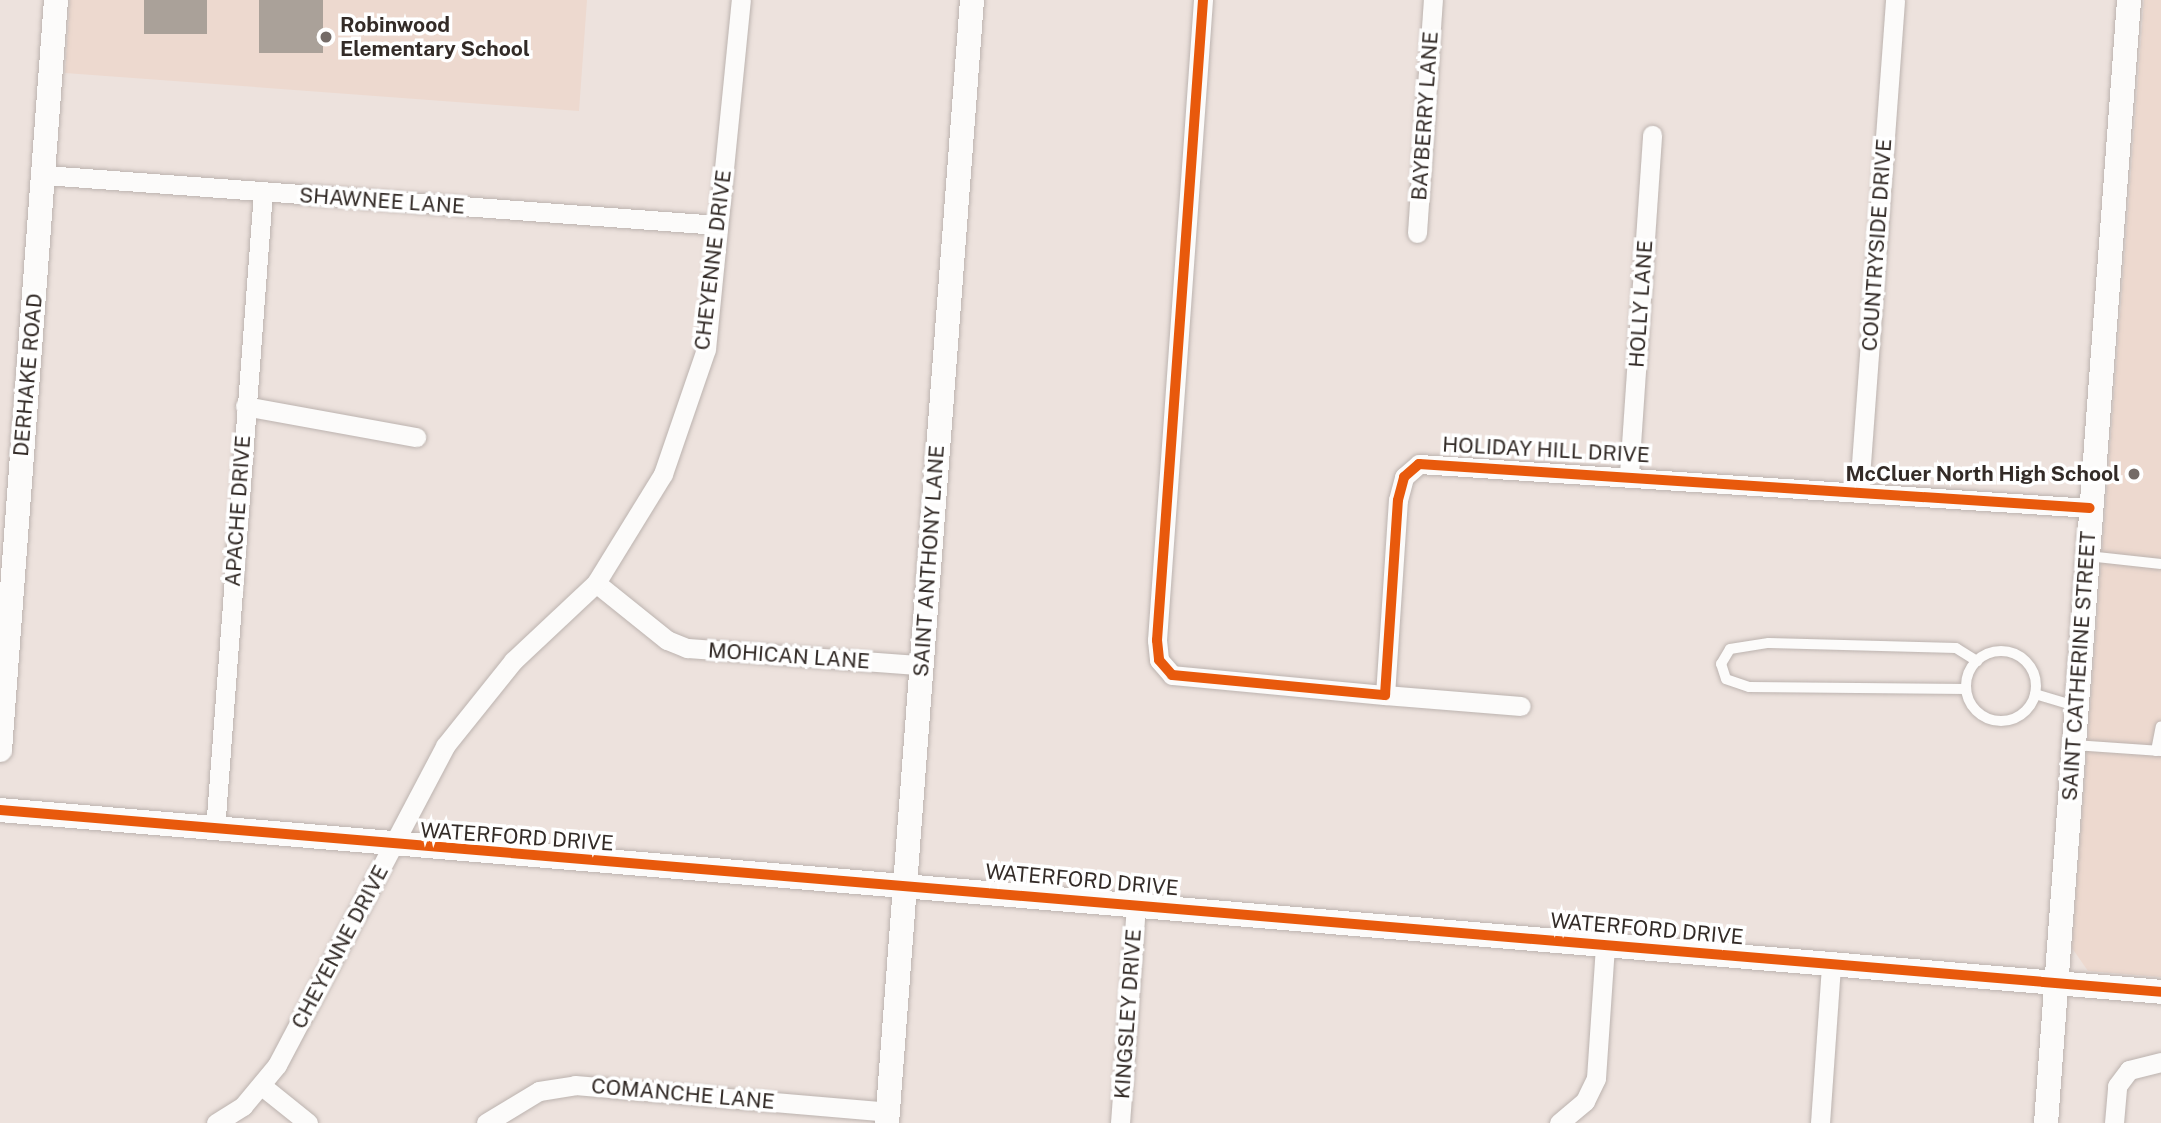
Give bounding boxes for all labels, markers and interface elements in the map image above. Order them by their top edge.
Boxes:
place label: Robinwood Elementary School [340,12,530,62]
marker: Robinwood Elementary School [318,29,334,45]
street label: BAYBERRY LANE [1407,30,1443,202]
street label: COUNTRYSIDE DRIVE [1857,138,1897,352]
street label: CHEYENNE DRIVE [689,168,737,352]
street label: SHAWNEE LANE [298,183,466,219]
street label: HOLLY LANE [1624,239,1658,369]
street label: DERHAKE ROAD [8,292,48,458]
street label: HOLIDAY HILL DRIVE [1441,432,1651,468]
street label: APACHE DRIVE [220,434,256,588]
street label: SAINT ANTHONY LANE [908,444,950,678]
place label: McCluer North High School [1846,461,2120,487]
marker: McCluer North High School [2126,466,2142,482]
street label: SAINT CATHERINE STREET [2057,530,2101,802]
street label: MOHICAN LANE [707,638,871,674]
street label: WATERFORD DRIVE [419,818,615,856]
street label: WATERFORD DRIVE [984,859,1180,901]
street label: CHEYENNE DRIVE [286,861,394,1033]
street label: WATERFORD DRIVE [1549,908,1745,950]
street label: KINGSLEY DRIVE [1109,928,1147,1100]
street label: COMANCHE LANE [590,1073,776,1115]

